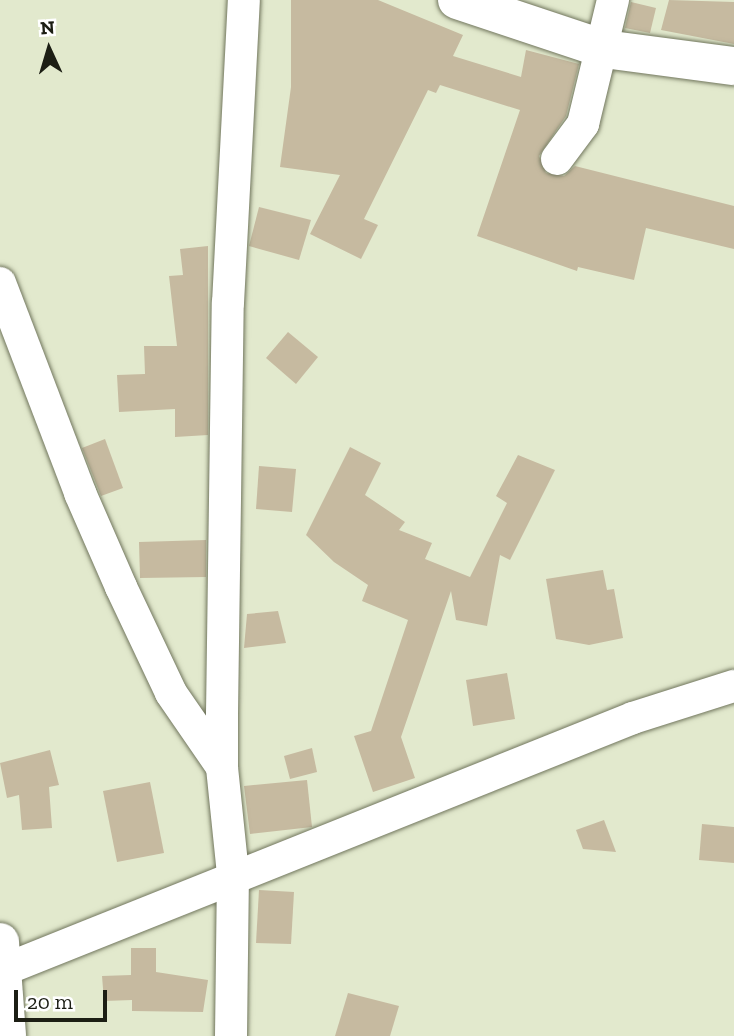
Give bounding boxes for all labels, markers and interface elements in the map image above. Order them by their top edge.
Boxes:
north arrow [14,14,84,84]
text: N [39,16,56,40]
scale bar [18,976,110,1020]
text: 20 m [27,989,73,1014]

